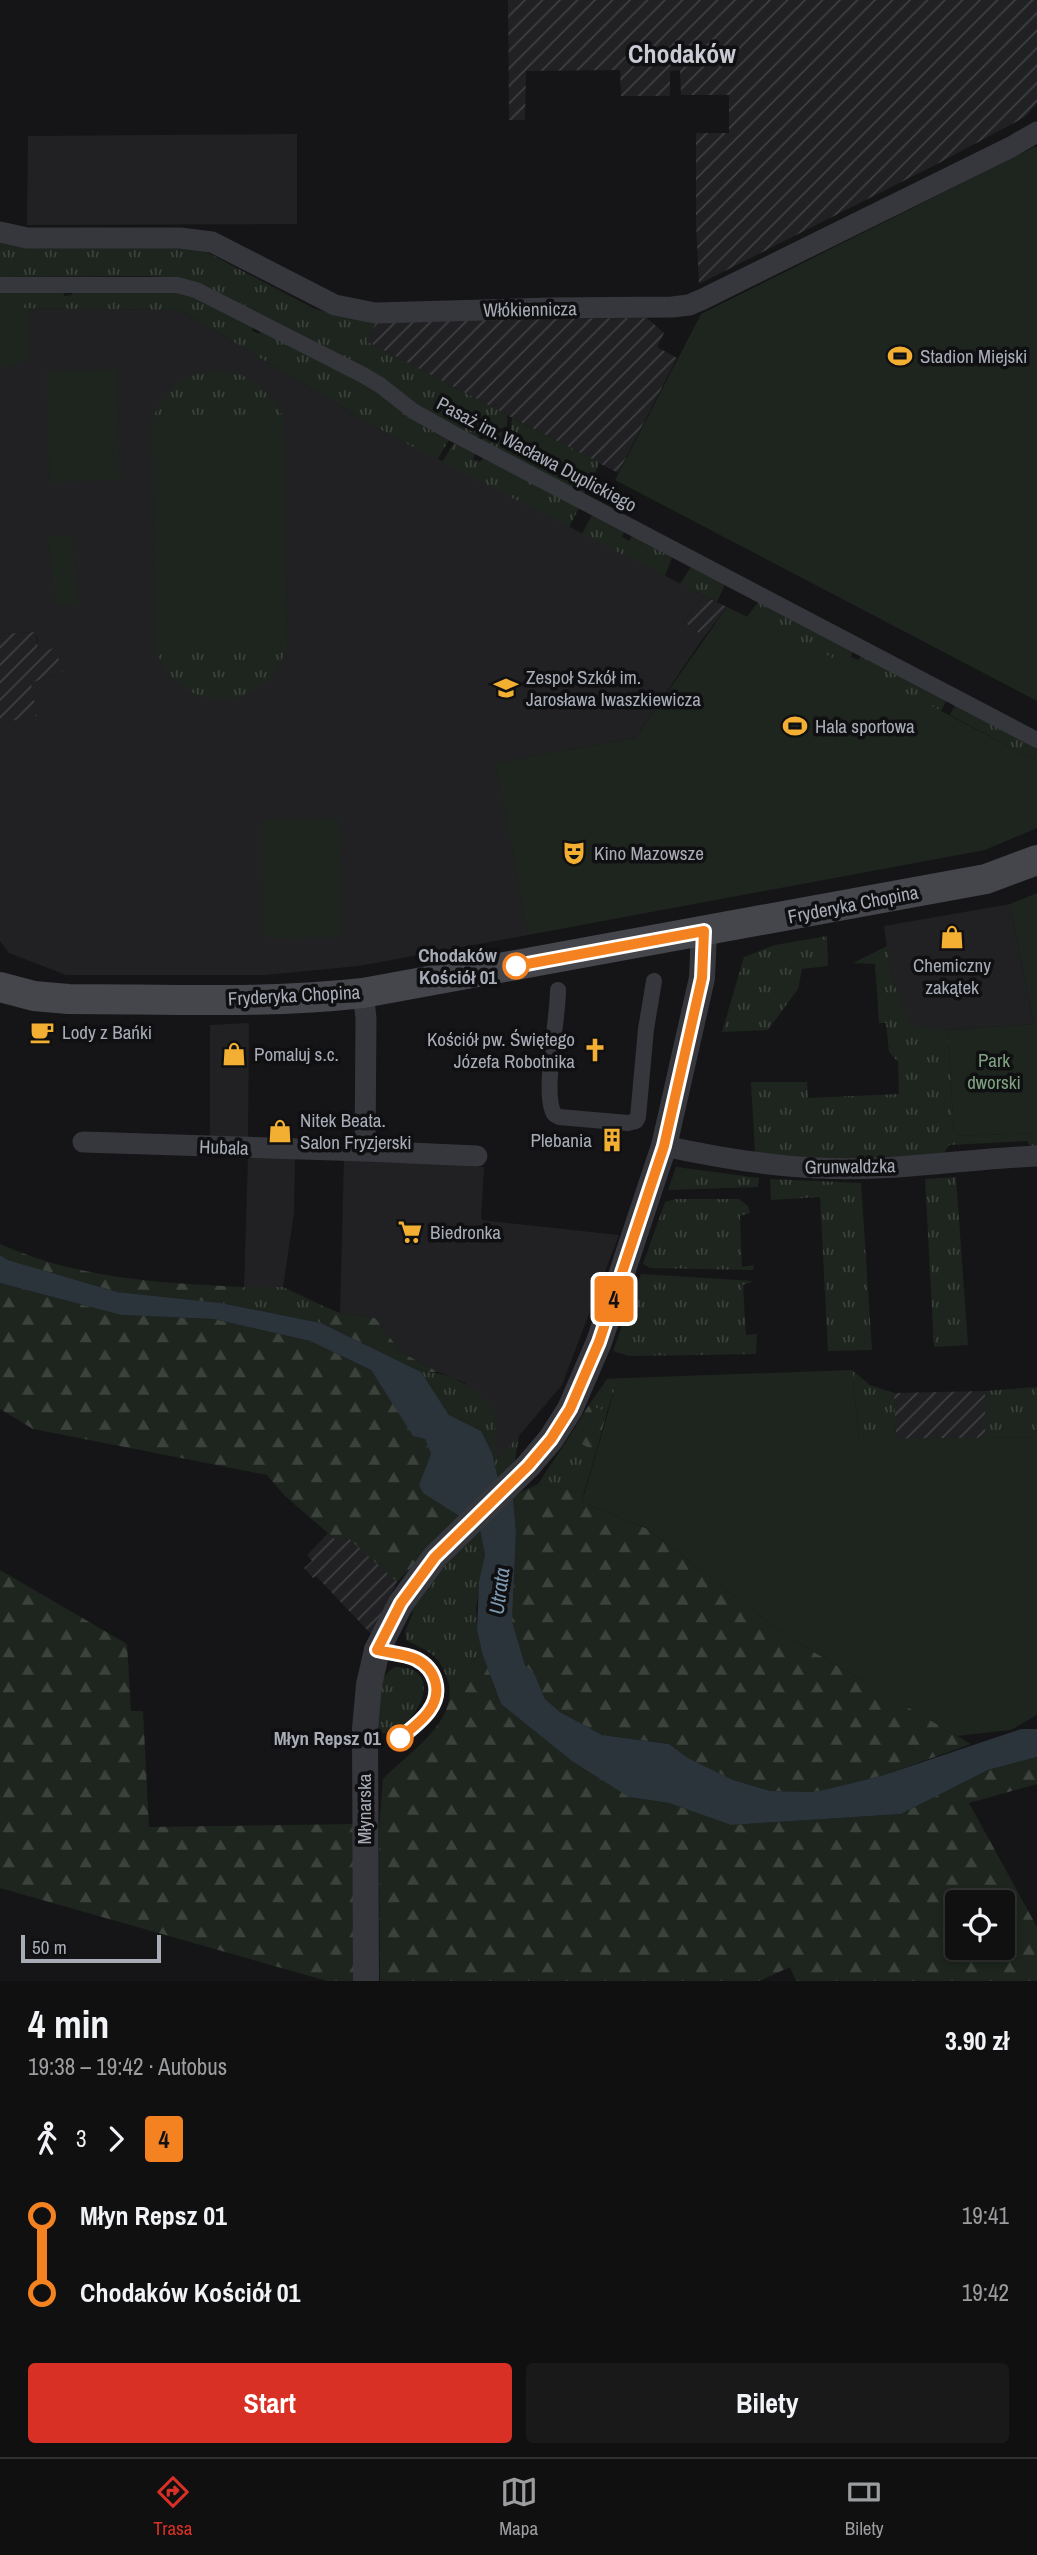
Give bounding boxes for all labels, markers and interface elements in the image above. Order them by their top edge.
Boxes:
district label: Chodaków [628,36,736,71]
street label: Włókiennicza [483,295,577,323]
sports icon: Stadion Miejski [886,342,914,370]
place label: Stadion Miejski [920,343,1027,369]
street label: Pasaż im. Wacława Duplickiego [433,390,641,518]
place label: Zespoł Szkół im. Jarosława Iwaszkiewicza [526,664,701,712]
school or university icon: Zespoł Szkół im. Jarosława Iwaszkiewicza [492,674,520,702]
sports icon: Hala sportowa [781,712,809,740]
place label: Hala sportowa [815,713,915,739]
theatre icon: Kino Mazowsze [560,839,588,867]
place label: Kino Mazowsze [594,840,704,866]
street label: Fryderyka Chopina [785,879,921,929]
shop icon: Chemiczny zakątek [938,923,966,951]
place label: Chodaków Kościół 01 [418,942,498,990]
place label: Chemiczny zakątek [913,952,991,1000]
marker: Chodaków Kościół 01 [503,953,529,979]
street label: Fryderyka Chopina [227,979,361,1011]
cafe icon: Lody z Bańki [28,1018,56,1046]
place label: Lody z Bańki [62,1019,152,1045]
place label: Kościół pw. Świętego Józefa Robotnika [427,1026,575,1074]
church icon: Kościół pw. Świętego Józefa Robotnika [581,1036,609,1064]
shop icon: Pomaluj s.c. [220,1040,248,1068]
place label: Pomaluj s.c. [254,1041,339,1067]
park label: Park dworski [967,1047,1021,1095]
place label: Nitek Beata. Salon Fryzjerski [300,1107,412,1155]
shop icon: Nitek Beata. Salon Fryzjerski [266,1117,294,1145]
building icon: Plebania [598,1126,626,1154]
place label: Plebania [530,1127,592,1153]
street label: Hubala [199,1133,249,1161]
street label: Grunwaldzka [804,1152,896,1180]
supermarket icon: Biedronka [396,1218,424,1246]
place label: Biedronka [430,1219,501,1245]
line badge: 4 [591,1276,637,1322]
text: 4 [609,1283,619,1315]
water label: Utrata [481,1566,517,1616]
place label: Młyn Repsz 01 [274,1725,381,1751]
marker: Młyn Repsz 01 [387,1725,413,1751]
street label: Młynarska [351,1773,377,1844]
map controls [945,1890,1015,1960]
button: locate [945,1890,1015,1960]
scale bar [21,1932,161,1964]
text: 50 m [32,1934,67,1960]
text: 4 min [28,1999,109,2050]
text: 3.90 zł [945,2023,1009,2058]
text: 19:38 – 19:42 · Autobus [28,2051,227,2082]
icon: walk [28,2120,66,2158]
icon: forward [97,2120,135,2158]
text: 3 [76,2123,87,2154]
text: 4 [159,2123,169,2155]
text: Młyn Repsz 01 [80,2198,227,2233]
text: 19:41 [962,2200,1009,2231]
text: Chodaków Kościół 01 [80,2275,300,2310]
text: 19:42 [962,2277,1009,2308]
button: Start [28,2363,512,2443]
button: Bilety [526,2363,1009,2443]
tab: Trasa [153,2473,193,2541]
tab: Mapa [499,2473,538,2541]
tab: Bilety [845,2473,884,2541]

